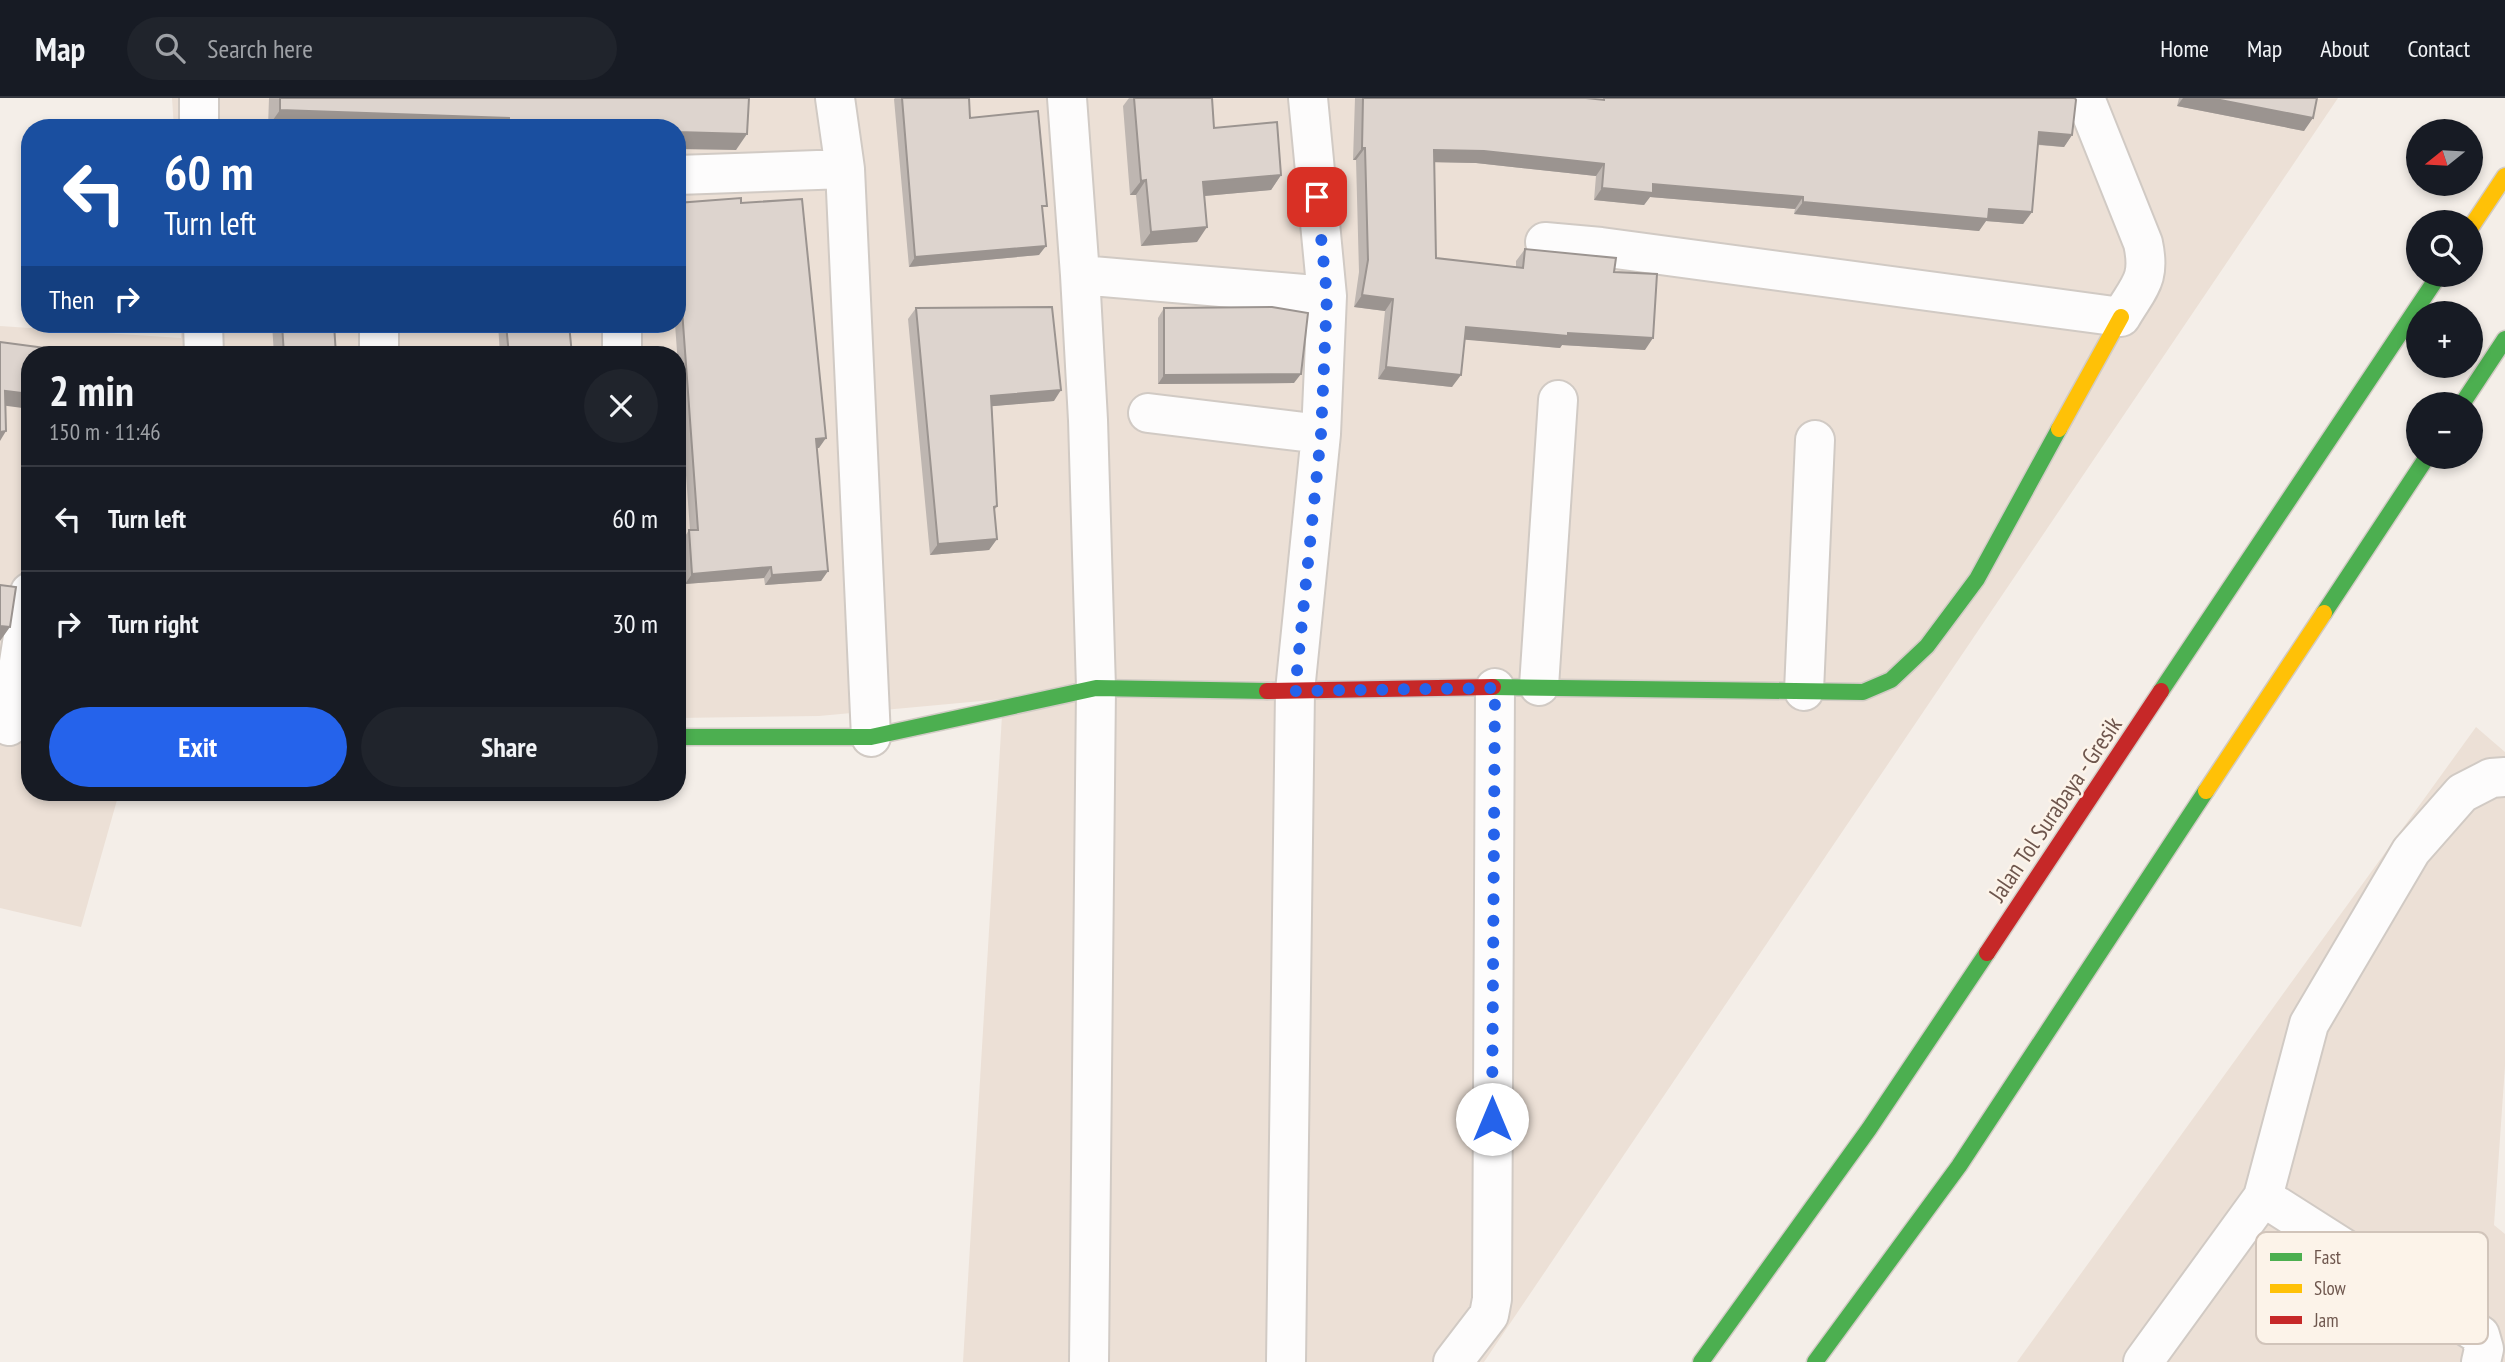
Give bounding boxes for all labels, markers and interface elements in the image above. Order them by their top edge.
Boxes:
search box [127,17,617,80]
text: Map [35,27,85,70]
icon: search [151,29,189,67]
text: Search here [207,32,313,65]
text: Home [2160,33,2209,64]
text: Map [2247,33,2282,64]
text: About [2320,33,2369,64]
text: Contact [2407,33,2470,64]
north arrow [2406,119,2483,196]
map controls [2406,119,2483,469]
text: 60 m [164,140,253,204]
icon: left [49,147,140,238]
pin [1287,167,1347,227]
icon: arrive [1298,178,1336,216]
text: Turn left [164,202,256,244]
button: search [2406,210,2483,287]
icon: right [108,280,146,318]
text: Then [49,283,94,316]
button: + [2406,301,2483,378]
text: 2 min [49,363,134,418]
button: close [584,369,658,443]
button: − [2406,392,2483,469]
text: 150 m · 11:46 [49,417,161,446]
icon: left [49,500,87,538]
text: Turn left [108,502,186,535]
text: 60 m [612,502,658,535]
icon: right [49,605,87,643]
text: Turn right [108,607,199,640]
text: 30 m [612,607,658,640]
button: Exit [49,707,347,787]
button: Share [361,707,658,787]
street label: Jalan Tol Surabaya - Gresik [1981,710,2129,908]
position arrow [1455,1082,1529,1156]
legend [2256,1232,2488,1344]
text: Fast [2314,1245,2342,1269]
text: Slow [2314,1276,2347,1300]
text: Jam [2313,1308,2339,1332]

